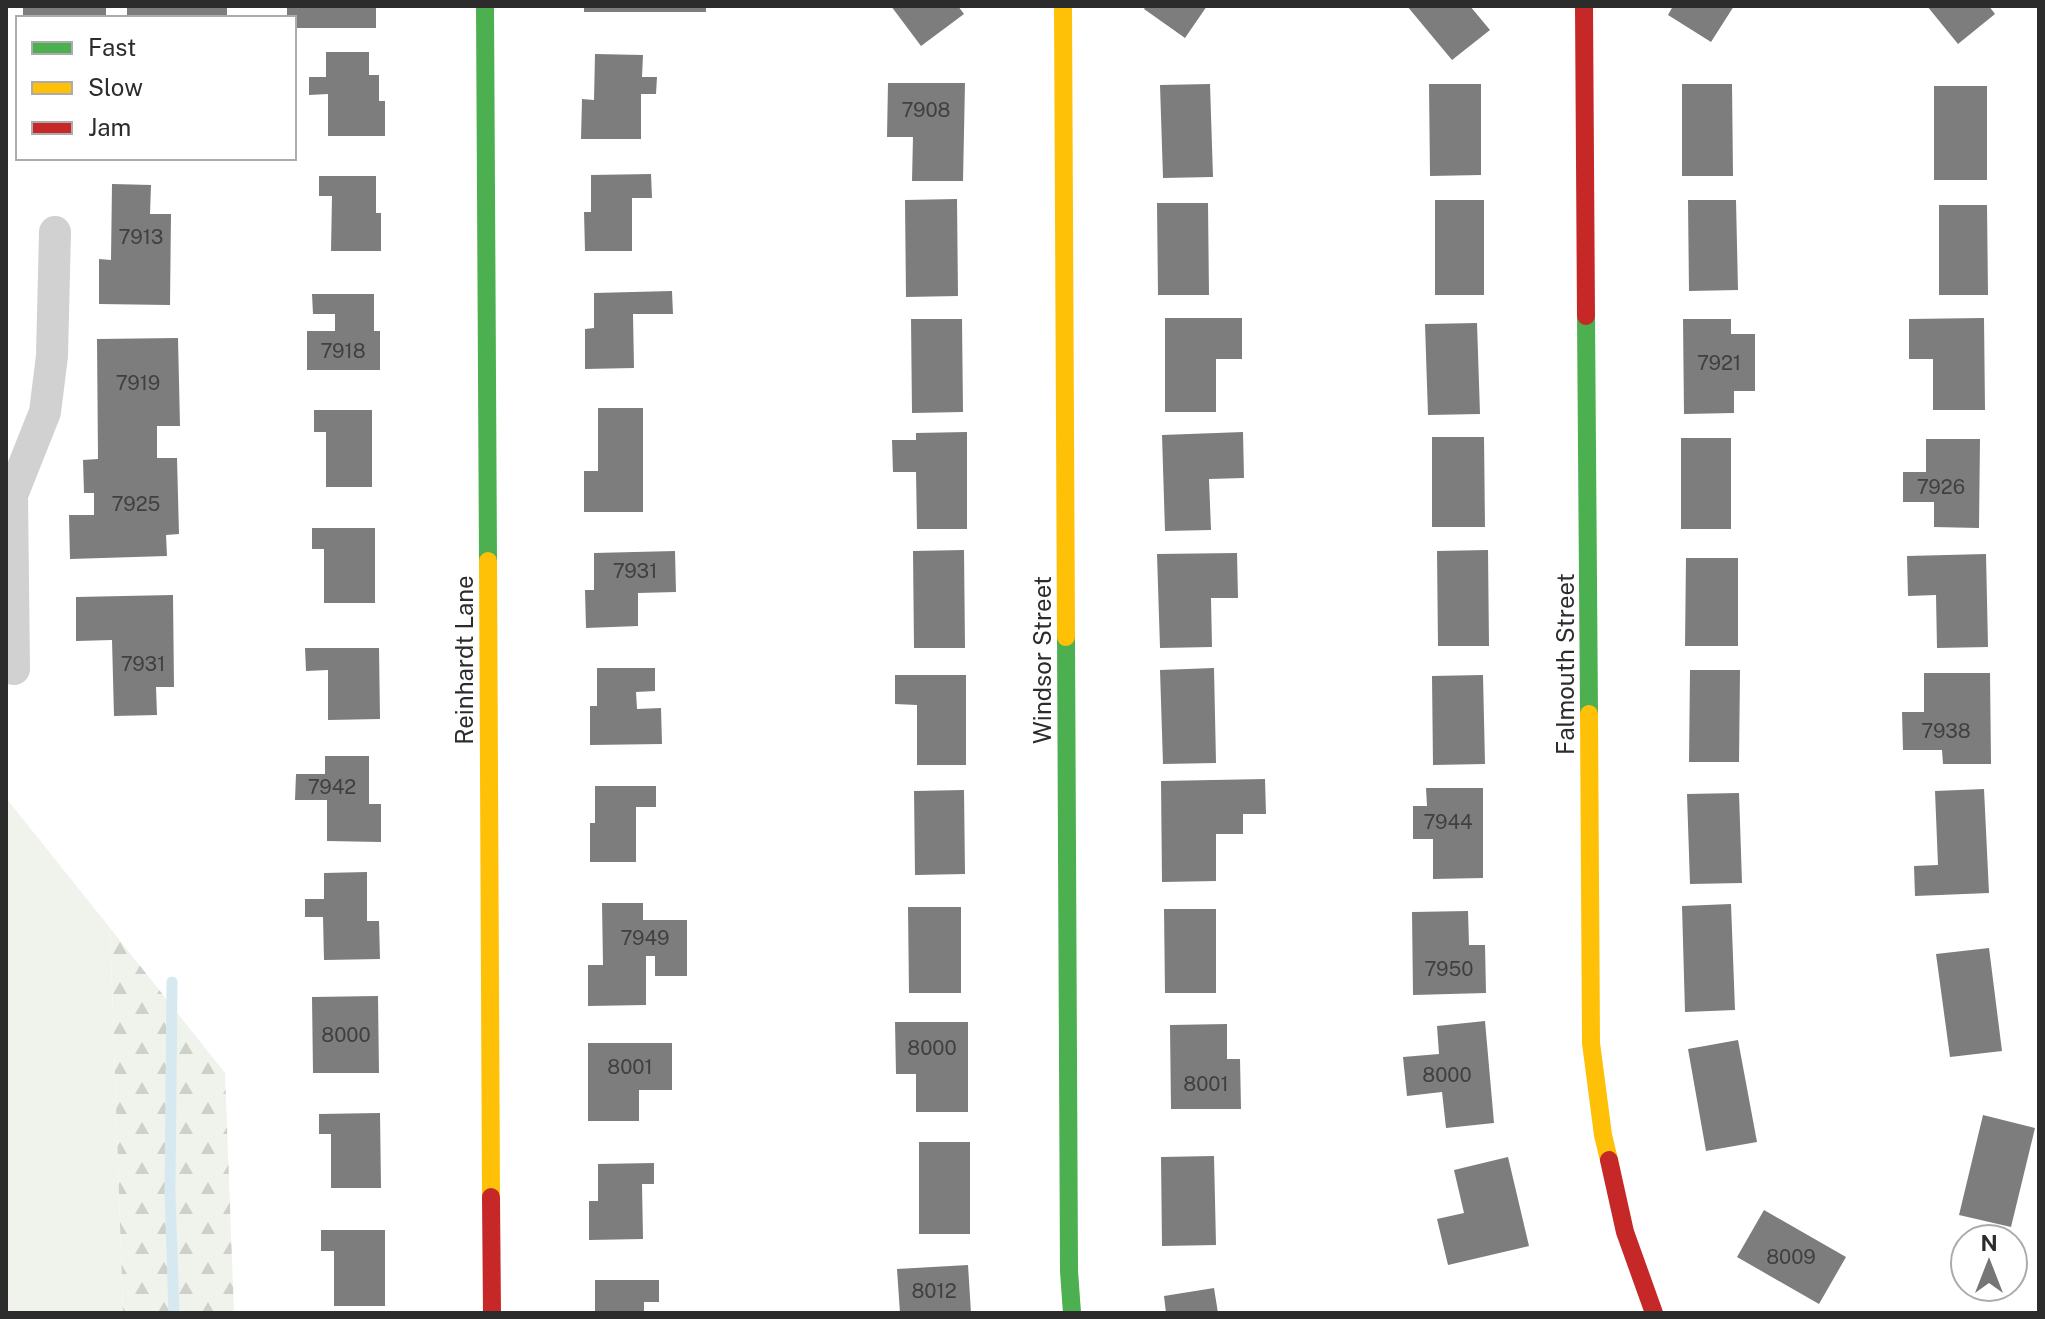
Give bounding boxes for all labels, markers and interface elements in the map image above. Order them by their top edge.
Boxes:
legend [16,16,296,160]
text: Fast [88,33,136,61]
text: Slow [88,73,143,101]
house number: 7908 [901,98,951,122]
text: Jam [88,113,131,141]
house number: 7913 [119,225,163,249]
house number: 7918 [320,339,366,363]
house number: 7921 [1697,351,1741,375]
house number: 7919 [116,371,160,395]
house number: 7926 [1917,475,1965,499]
house number: 7925 [112,492,160,516]
house number: 7931 [613,559,657,583]
street label: Falmouth Street [1551,573,1579,755]
street label: Reinhardt Lane [450,575,478,745]
street label: Windsor Street [1028,576,1056,744]
house number: 7931 [121,652,165,676]
house number: 7938 [1921,719,1971,743]
house number: 7942 [308,775,356,799]
house number: 7944 [1423,810,1473,834]
house number: 7949 [620,926,670,950]
house number: 7950 [1424,957,1474,981]
house number: 8000 [321,1023,371,1047]
house number: 8000 [907,1036,957,1060]
house number: 8001 [607,1055,653,1079]
house number: 8000 [1422,1063,1472,1087]
house number: 8001 [1183,1072,1229,1096]
north arrow [1949,1223,2029,1303]
text: N [1980,1230,1998,1256]
house number: 8009 [1766,1245,1816,1269]
house number: 8012 [911,1279,957,1303]

